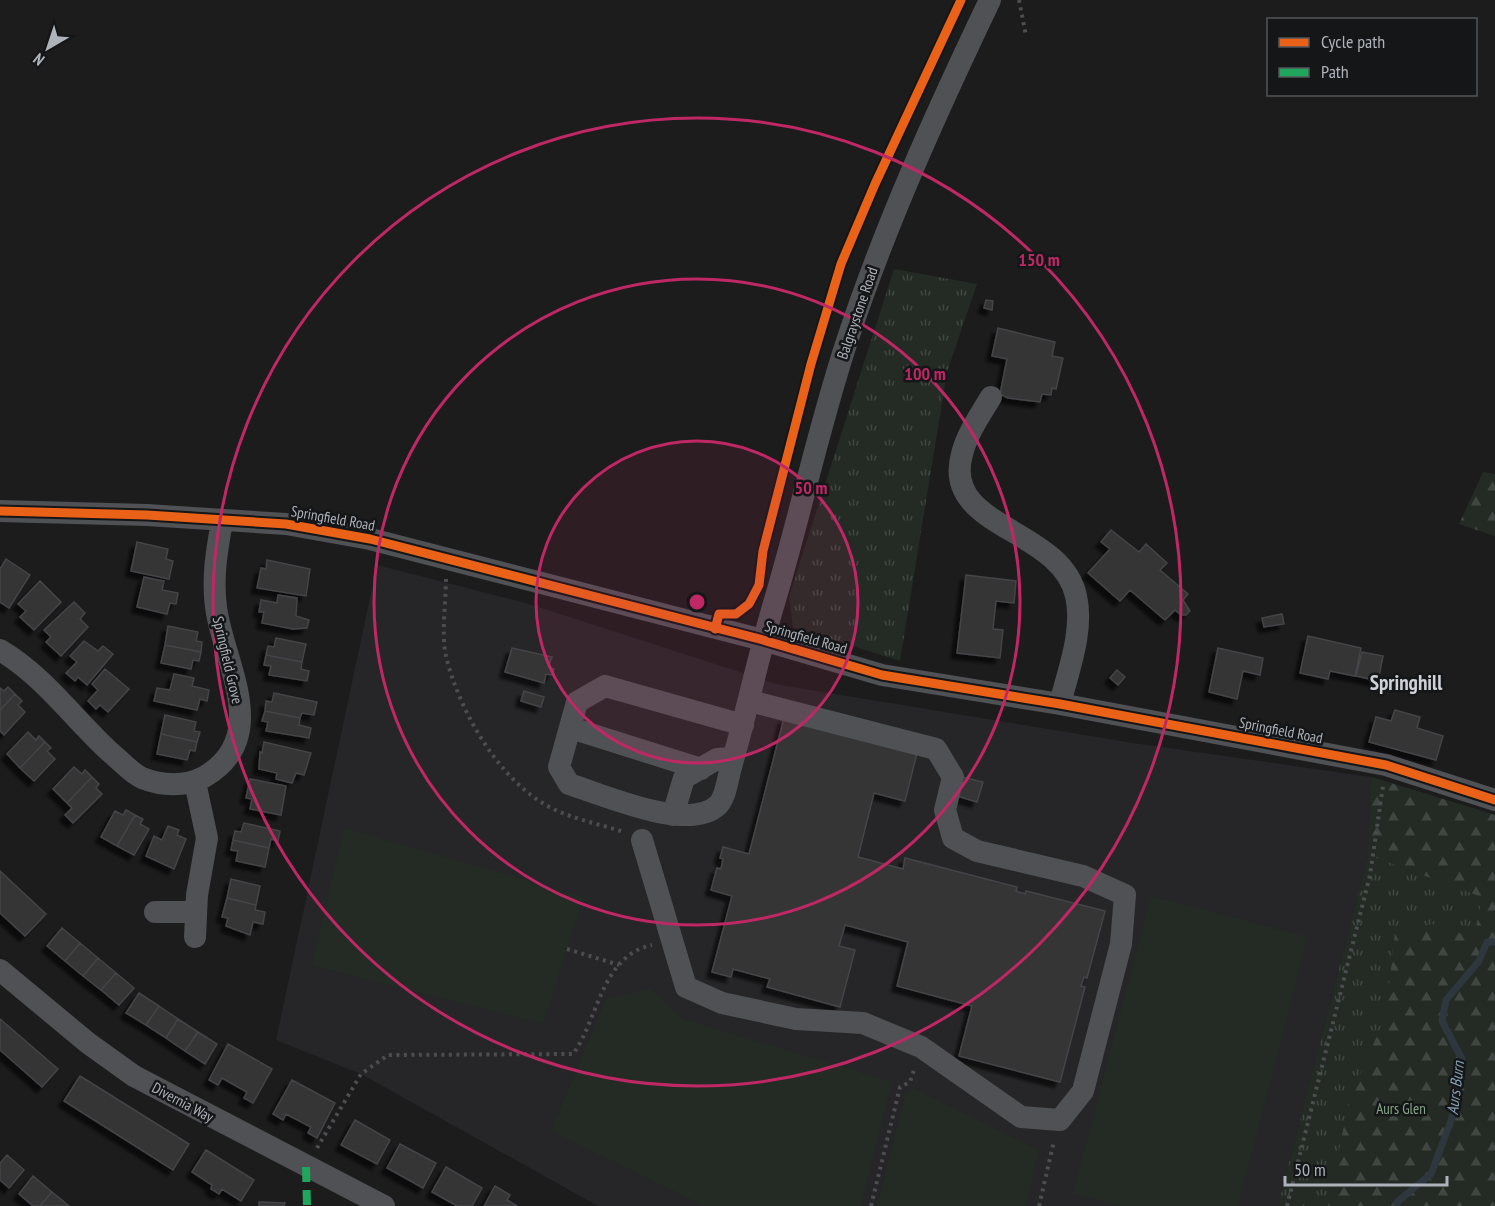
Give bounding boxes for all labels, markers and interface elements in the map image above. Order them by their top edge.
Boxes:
north arrow [18,18,78,78]
legend [1267,18,1477,96]
text: Cycle path [1321,30,1385,53]
text: N [29,49,48,70]
text: Path [1321,60,1349,83]
text: 150 m [1018,248,1060,271]
street label: Balgraystone Road [832,265,882,361]
text: 100 m [904,362,946,385]
text: 50 m [795,476,827,499]
street label: Springfield Road [290,501,376,535]
centre of rings [687,592,707,612]
street label: Springfield Grove [209,614,247,706]
street label: Springfield Road [763,616,849,658]
district label: Springhill [1370,669,1443,696]
street label: Springfield Road [1238,713,1324,747]
water label: Aurs Burn [1442,1059,1468,1116]
street label: Divernia Way [149,1078,217,1126]
park label: Aurs Glen [1376,1099,1426,1118]
scale bar [1285,1149,1447,1187]
text: 50 m [1294,1158,1326,1181]

